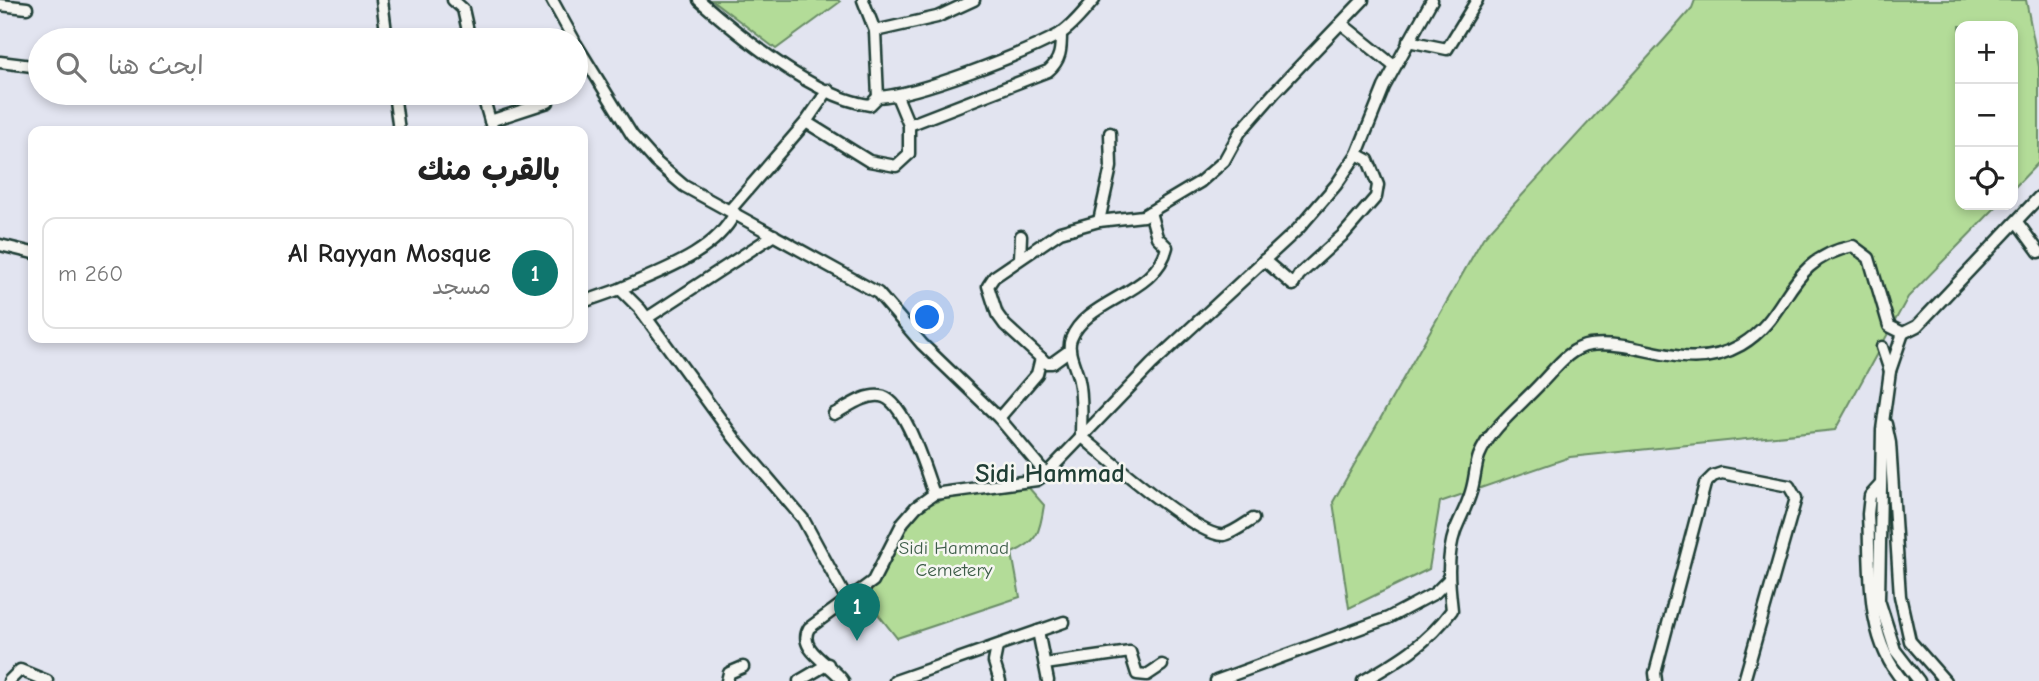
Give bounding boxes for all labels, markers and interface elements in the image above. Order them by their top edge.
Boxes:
map controls [1955,21,2018,210]
button: + [1955,21,2018,84]
search box [28,28,588,105]
icon: search [52,48,90,86]
text: ابحث هنا [108,51,204,81]
button: − [1955,84,2018,147]
button: locate [1955,147,2018,210]
text: بالقرب منك [418,153,560,188]
text: Al Rayyan Mosque [288,239,491,269]
text: 260 m [58,260,123,287]
text: 1 [530,260,540,287]
text: مسجد [432,273,491,300]
your location [910,300,944,334]
district label: Sidi Hammad [975,459,1125,489]
park label: Sidi Hammad Cemetery [899,537,1009,581]
pin: 1 [834,583,880,641]

